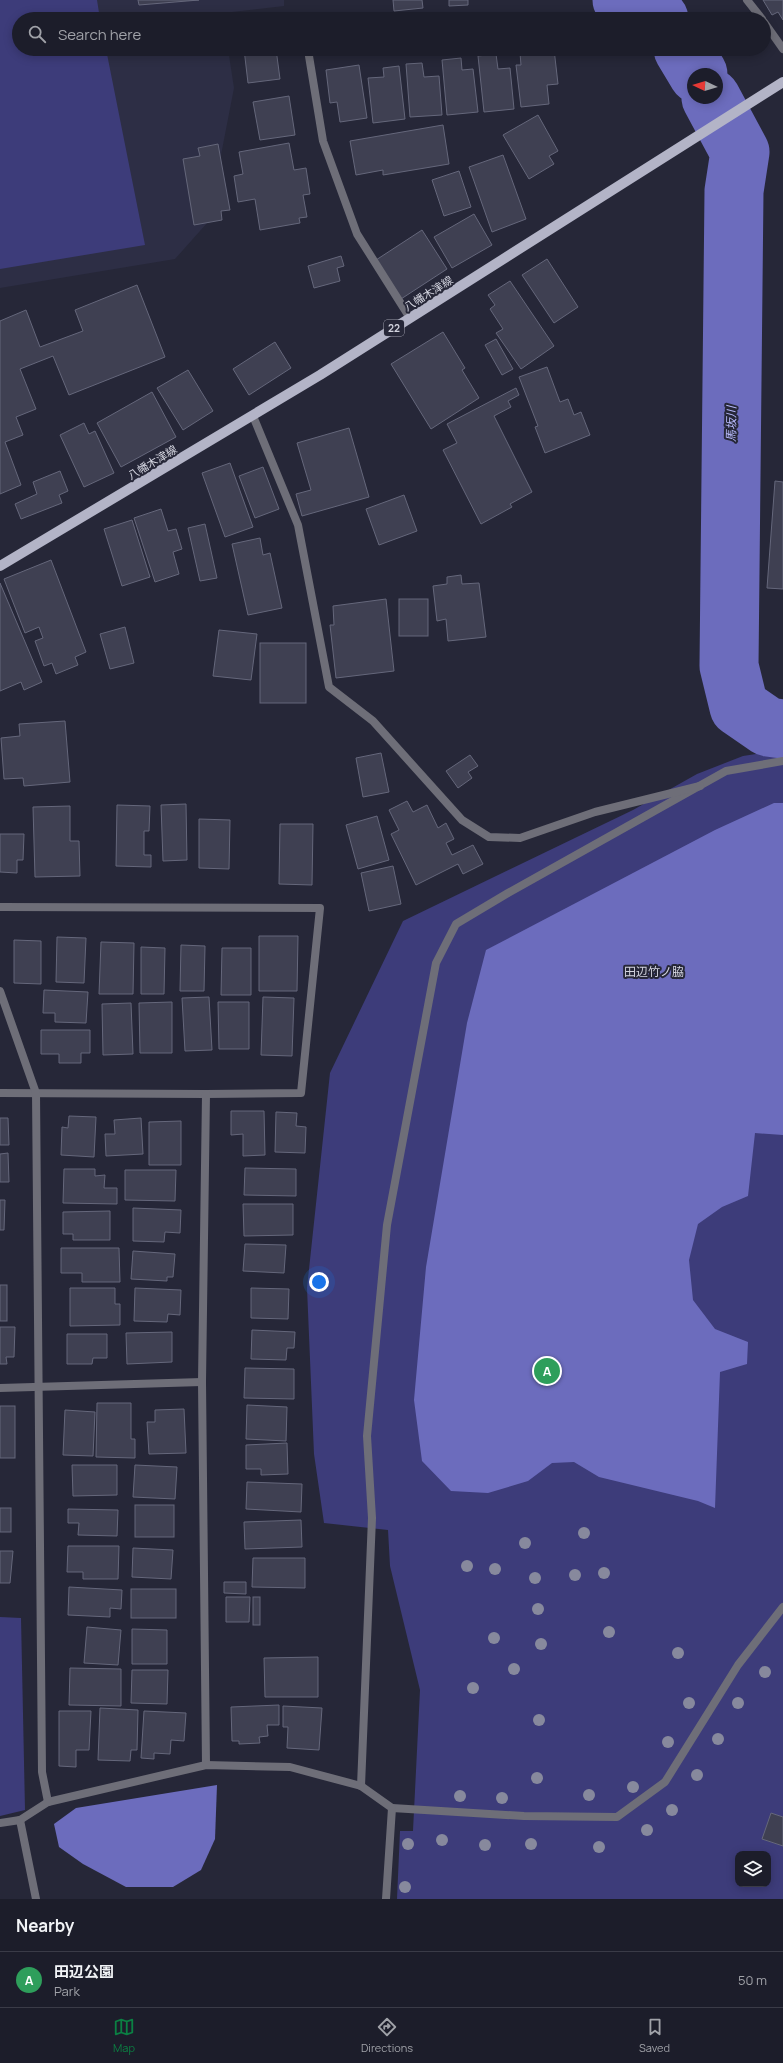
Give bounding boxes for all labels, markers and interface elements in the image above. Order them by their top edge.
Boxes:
search box [12,12,771,56]
icon: search [26,23,48,45]
text: Search here [58,24,141,45]
north arrow [687,68,723,104]
street label: 八幡木津線 [401,272,455,314]
road number: 22 [384,320,404,336]
water label: 馬坂川 [722,404,740,442]
street label: 八幡木津線 [125,441,179,483]
district label: 田辺竹ノ脇 [624,963,684,980]
your location [309,1272,329,1292]
pin: A [534,1356,560,1386]
map controls [735,1851,771,1887]
button: layers [735,1851,771,1887]
text: Nearby [16,1914,74,1937]
text: 田辺公園 [54,1961,114,1982]
text: A [25,1971,33,1989]
text: 50 m [738,1971,767,1989]
text: Park [54,1982,80,2000]
tab: Map [113,2016,135,2055]
tab: Directions [361,2016,413,2055]
tab: Saved [639,2016,670,2055]

